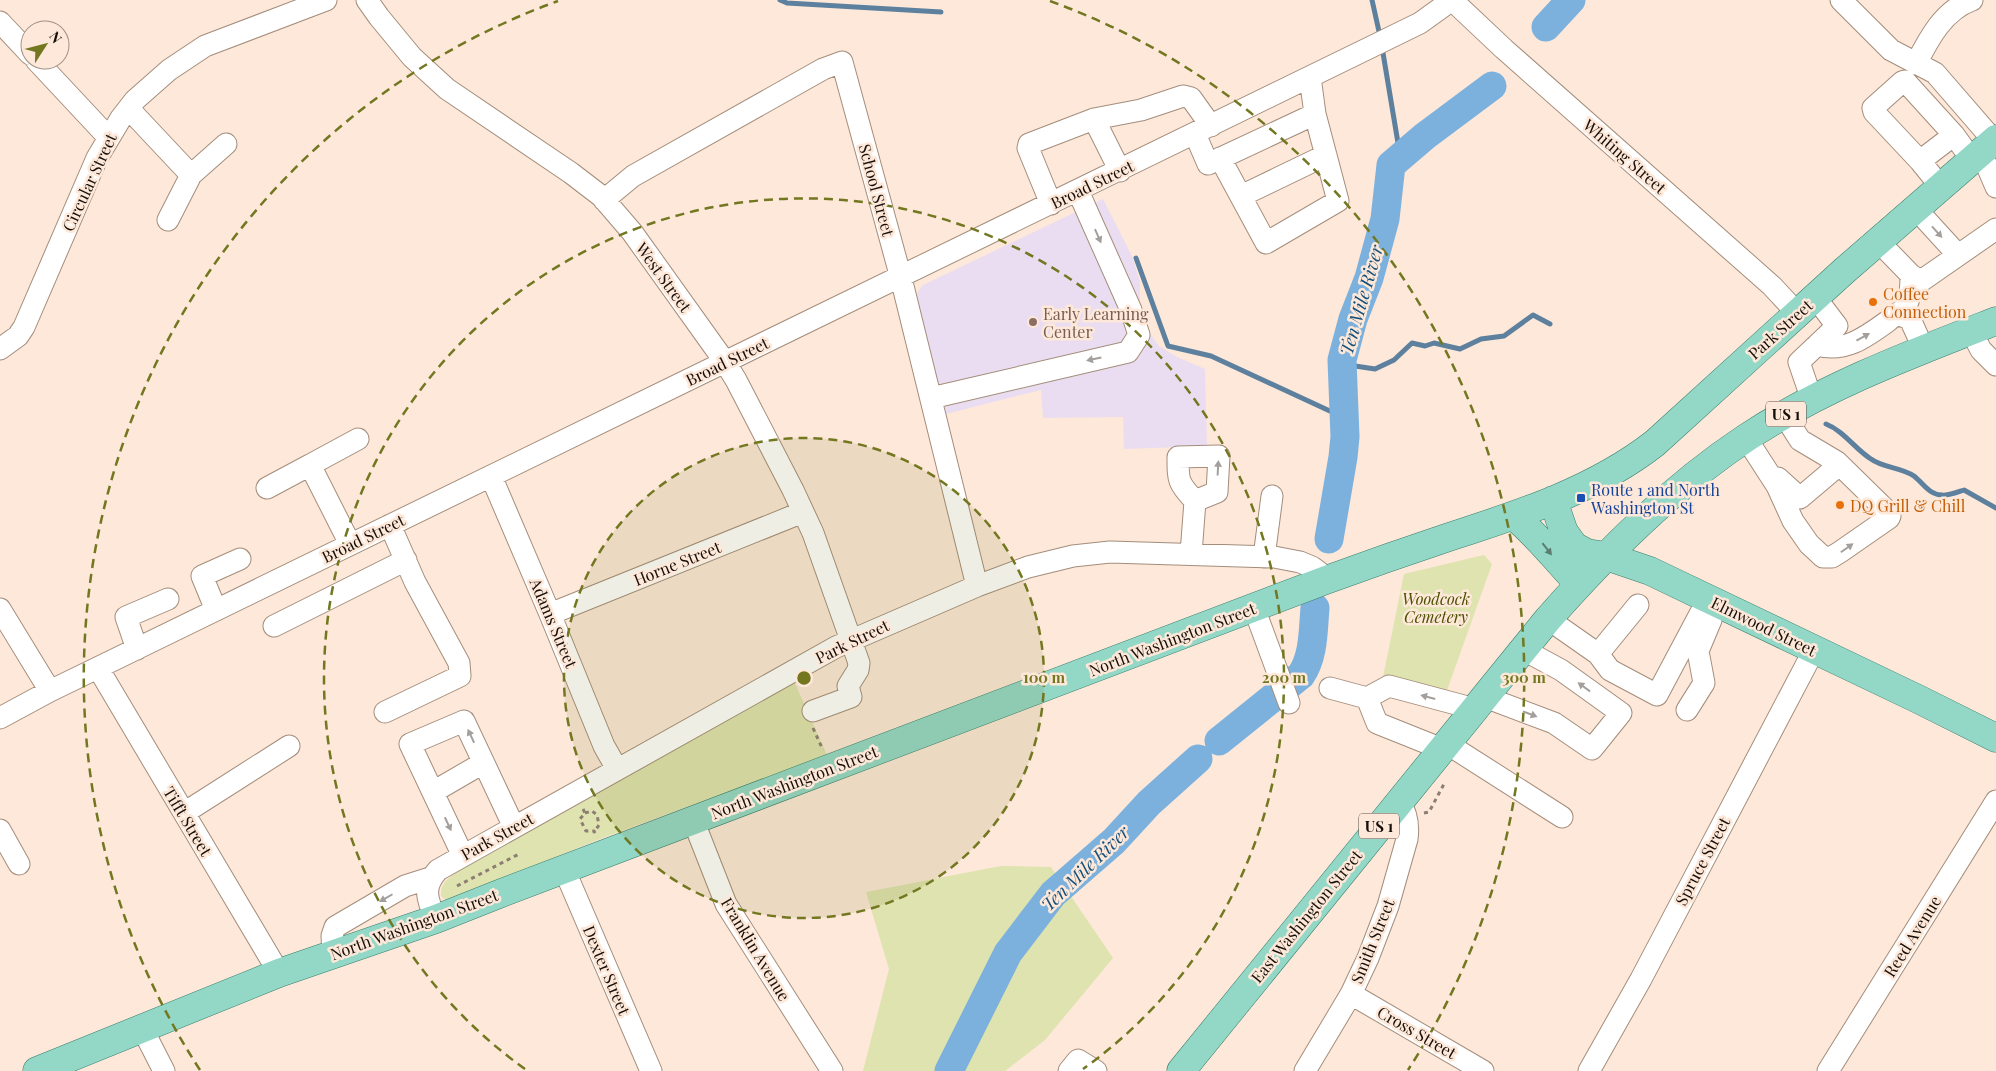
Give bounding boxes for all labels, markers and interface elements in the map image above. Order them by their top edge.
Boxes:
north arrow [20,20,70,70]
text: N [45,27,67,47]
street label: Whiting Street [1578,113,1671,198]
street label: Circular Street [57,129,121,234]
street label: School Street [855,142,899,239]
street label: Broad Street [1047,155,1137,213]
one-way arrow [1931,226,1943,238]
one-way arrow [1094,228,1102,243]
street label: West Street [631,237,696,316]
water label: Ten Mile River [1334,241,1389,358]
place label: Coffee Connection [1883,283,1967,322]
street label: Park Street [1743,294,1817,363]
marker: Coffee Connection [1867,296,1879,308]
place label: Early Learning Center [1043,303,1149,342]
marker: Early Learning Center [1027,316,1039,328]
street label: Broad Street [682,332,772,390]
one-way arrow [1856,333,1871,341]
one-way arrow [1087,355,1102,363]
road number: US 1 [1766,402,1806,426]
one-way arrow [1215,459,1223,475]
place label: Route 1 and North Washington St [1590,479,1720,518]
marker: Route 1 and North Washington St [1575,492,1587,504]
place label: DQ Grill & Chill [1850,495,1966,516]
marker: DQ Grill & Chill [1834,499,1846,511]
street label: Broad Street [318,509,408,567]
street label: Horne Street [630,536,724,590]
one-way arrow [1541,543,1552,556]
one-way arrow [1840,543,1853,553]
street label: Adams Street [525,574,582,671]
park label: Woodcock Cemetery [1402,588,1470,627]
street label: Elmwood Street [1708,592,1820,661]
street label: North Washington Street [1086,597,1259,681]
street label: Park Street [812,614,893,668]
text: 100 m [1023,667,1066,687]
text: 200 m [1262,667,1307,687]
text: 300 m [1502,667,1546,687]
centre of rings [795,669,813,687]
one-way arrow [1577,682,1591,692]
one-way arrow [1420,692,1435,700]
one-way arrow [1523,710,1538,718]
one-way arrow [467,729,475,743]
street label: North Washington Street [708,740,881,824]
street label: Tifft Street [159,782,217,860]
street label: Park Street [457,807,537,864]
street label: Spruce Street [1670,813,1734,909]
road number: US 1 [1359,814,1399,838]
one-way arrow [444,817,452,831]
water label: Ten Mile River [1036,819,1135,916]
street label: East Washington Street [1246,845,1366,987]
street label: North Washington Street [327,884,501,964]
street label: Reed Avenue [1879,891,1945,981]
one-way arrow [379,893,392,902]
street label: Franklin Avenue [717,893,795,1005]
street label: Smith Street [1345,895,1399,986]
street label: Dexter Street [579,922,635,1018]
street label: Cross Street [1374,1001,1461,1063]

